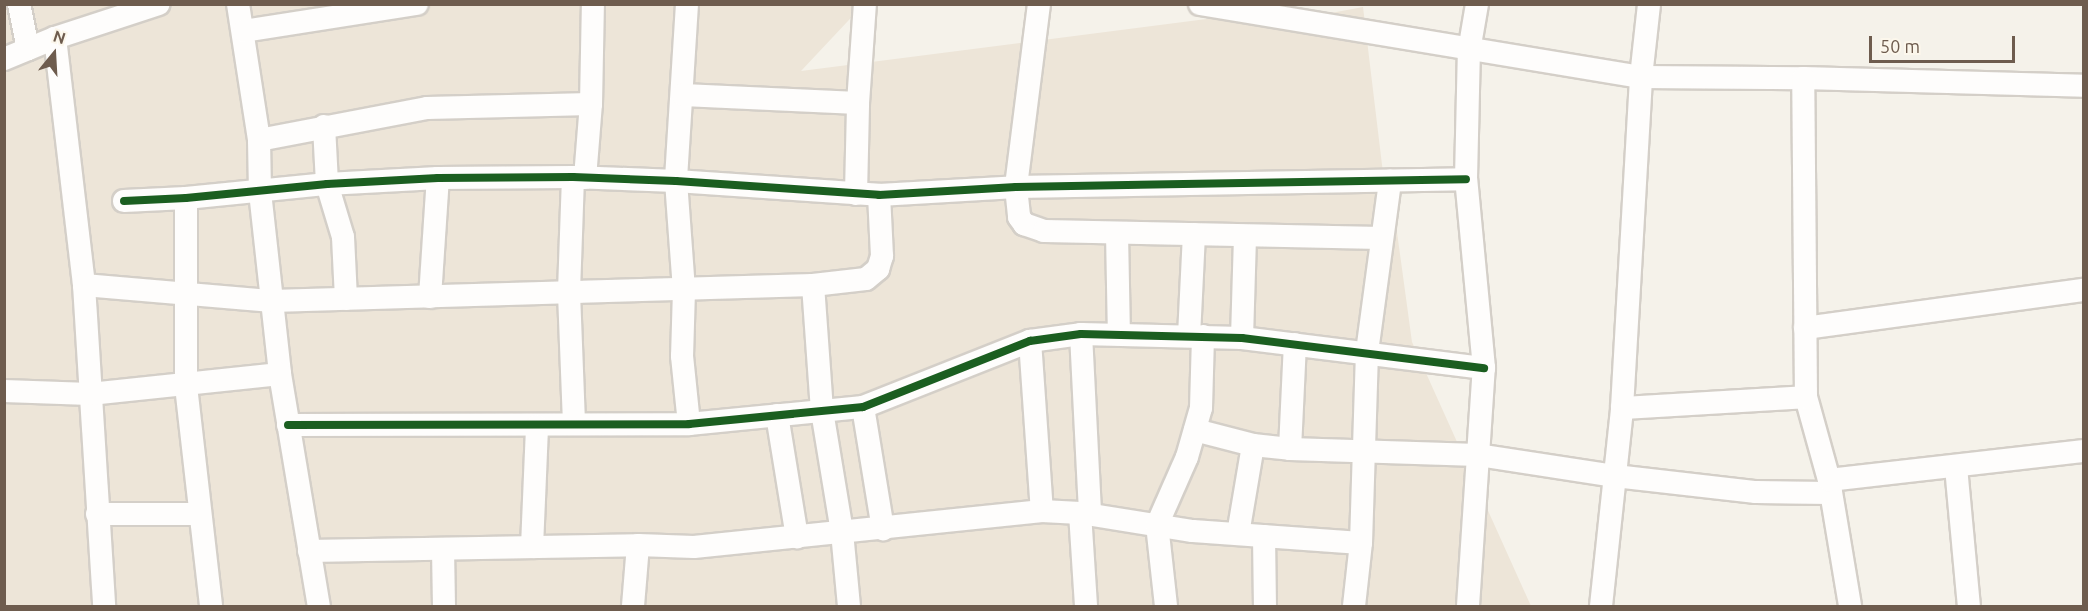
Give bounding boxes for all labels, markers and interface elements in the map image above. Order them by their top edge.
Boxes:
north arrow [24,24,84,84]
scale bar [1872,24,2018,62]
text: N [51,26,68,47]
text: 50 m [1880,36,1920,56]

